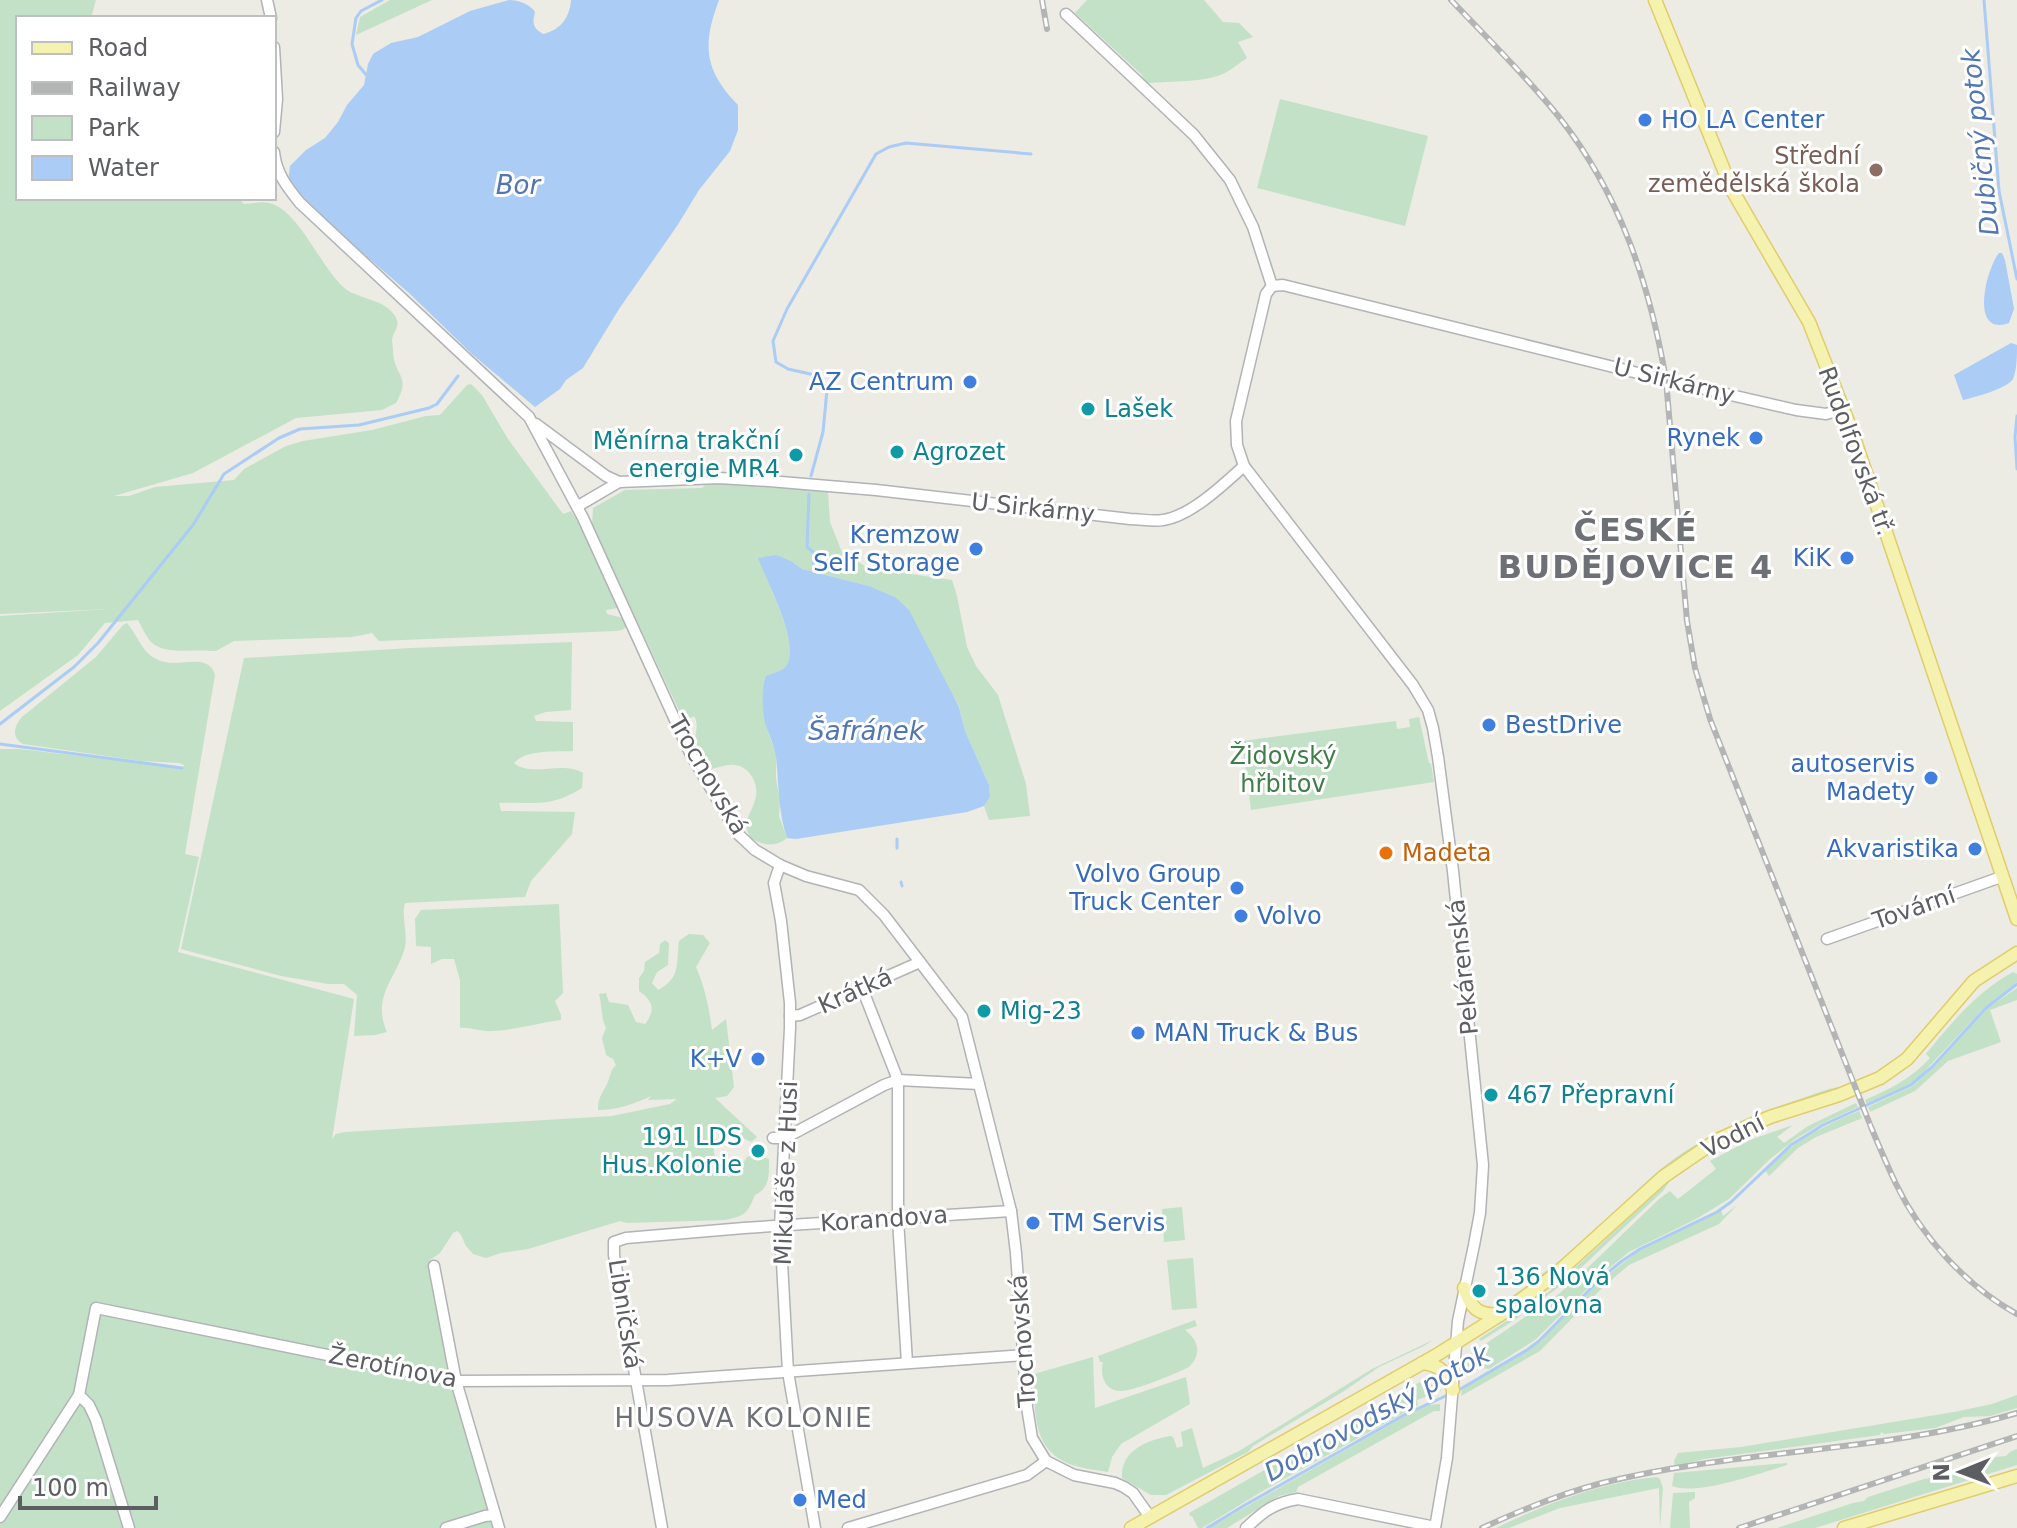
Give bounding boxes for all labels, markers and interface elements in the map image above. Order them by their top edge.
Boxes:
legend [16,16,276,200]
text: Road [88,34,148,62]
water label: Dubičný potok [1955,46,2005,237]
text: Railway [88,74,181,102]
place label: HO LA Center [1661,106,1824,134]
marker: HO LA Center [1636,111,1654,129]
text: Park [88,114,140,142]
place label: Střední zemědělská škola [1648,142,1861,198]
text: Water [88,154,159,182]
marker: Střední zemědělská škola [1867,161,1885,179]
water label: Bor [496,170,543,200]
street label: U Sirkárny [1610,352,1738,410]
street label: Rudolfovská tř. [1812,363,1900,539]
place label: AZ Centrum [809,368,954,396]
marker: AZ Centrum [961,373,979,391]
place label: Lašek [1104,395,1173,423]
marker: Lašek [1079,400,1097,418]
place label: Rynek [1667,424,1740,452]
place label: Měnírna trakční energie MR4 [593,427,781,483]
marker: Rynek [1747,429,1765,447]
place label: Agrozet [913,438,1005,466]
marker: Agrozet [888,443,906,461]
marker: Měnírna trakční energie MR4 [787,446,805,464]
street label: U Sirkárny [970,488,1096,528]
district label: ČESKÉ BUDĚJOVICE 4 [1498,510,1774,586]
place label: Kremzow Self Storage [813,521,960,577]
marker: Kremzow Self Storage [967,540,985,558]
place label: KiK [1793,544,1832,572]
marker: KiK [1838,549,1856,567]
street label: Trocnovská [662,709,753,840]
place label: BestDrive [1505,711,1622,739]
water label: Šafránek [808,715,925,746]
marker: BestDrive [1480,716,1498,734]
park label: Židovský hřbitov [1230,741,1336,798]
place label: autoservis Madety [1790,750,1915,806]
marker: autoservis Madety [1922,769,1940,787]
place label: Akvaristika [1826,835,1959,863]
place label: Madeta [1402,839,1492,867]
marker: Akvaristika [1966,840,1984,858]
marker: Madeta [1377,844,1395,862]
place label: Volvo Group Truck Center [1068,860,1221,916]
marker: Volvo Group Truck Center [1228,879,1246,897]
street label: Tovární [1868,880,1960,935]
street label: Pekárenská [1442,898,1484,1036]
place label: Volvo [1257,902,1322,930]
marker: Volvo [1232,907,1250,925]
street label: Krátká [814,962,896,1020]
place label: Mig-23 [1000,997,1082,1025]
marker: Mig-23 [975,1002,993,1020]
place label: MAN Truck & Bus [1154,1019,1358,1047]
marker: MAN Truck & Bus [1129,1024,1147,1042]
place label: K+V [690,1045,743,1073]
marker: K+V [749,1050,767,1068]
street label: Mikuláše z Husi [769,1080,803,1266]
place label: 467 Přepravní [1507,1081,1676,1109]
marker: 467 Přepravní [1482,1086,1500,1104]
street label: Vodní [1697,1108,1770,1164]
place label: 191 LDS Hus.Kolonie [601,1123,742,1179]
marker: 191 LDS Hus.Kolonie [749,1142,767,1160]
street label: Korandova [819,1201,949,1237]
place label: TM Servis [1048,1209,1165,1237]
marker: TM Servis [1024,1214,1042,1232]
street label: Libničská [602,1257,648,1371]
place label: 136 Nová spalovna [1495,1263,1610,1319]
street label: Trocnovská [1004,1274,1042,1409]
marker: 136 Nová spalovna [1470,1282,1488,1300]
water label: Dobrovodský potok [1259,1338,1496,1487]
street label: Žerotínova [326,1340,460,1393]
district label: HUSOVA KOLONIE [615,1403,873,1433]
north arrow [1921,1432,2001,1512]
scale bar [20,1460,156,1510]
text: N [1929,1463,1954,1482]
text: 100 m [32,1474,109,1502]
place label: Med [816,1486,867,1514]
marker: Med [791,1491,809,1509]

